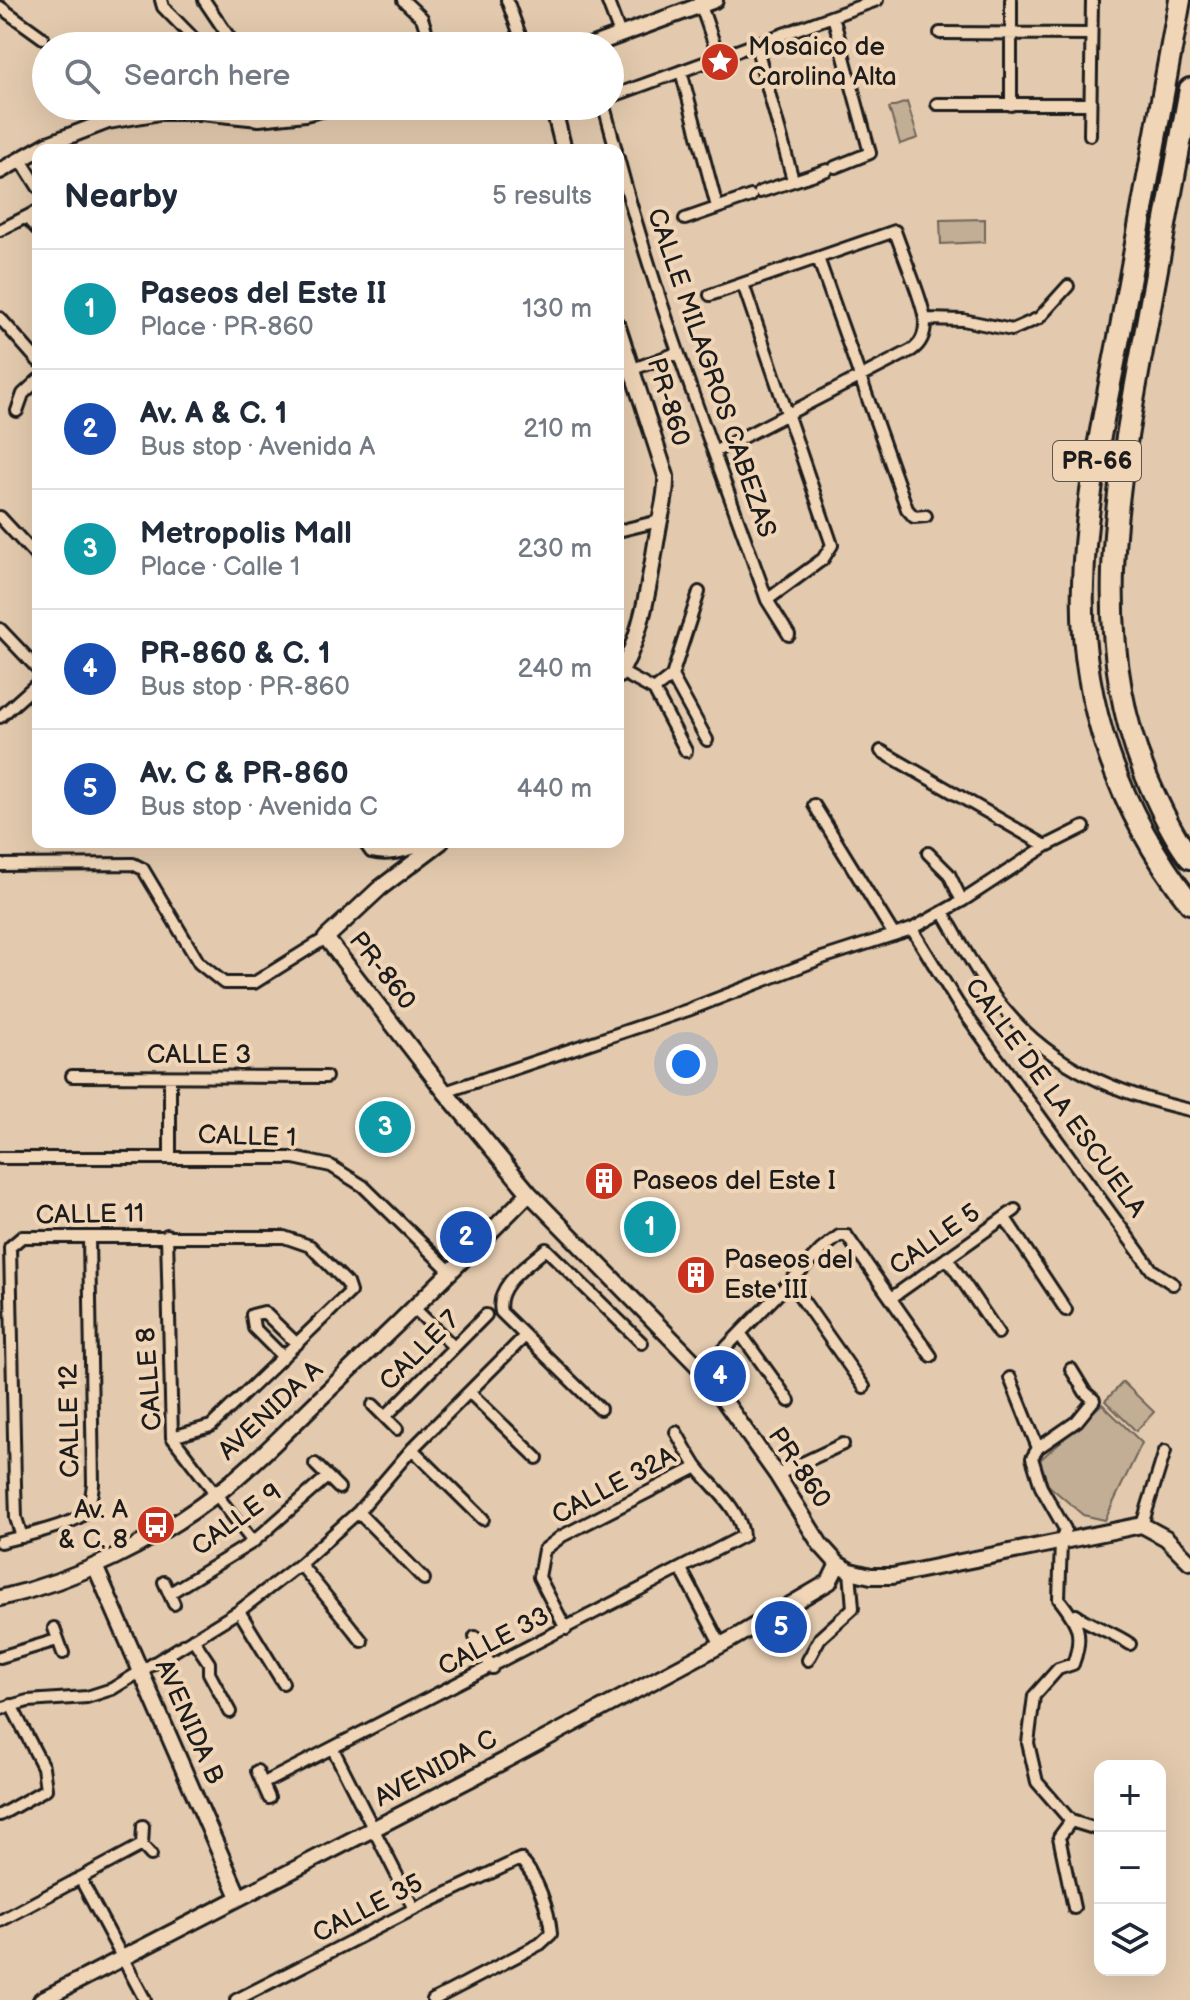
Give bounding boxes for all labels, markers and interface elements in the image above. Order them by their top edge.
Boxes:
search box [32,32,624,120]
place label: Mosaico de Carolina Alta [748,32,897,93]
place icon: Mosaico de Carolina Alta [699,41,741,83]
icon: search [60,54,104,98]
text: Search here [124,58,290,94]
text: Nearby [64,176,178,217]
text: 5 results [492,181,592,212]
street label: CALLE MILAGROS CABEZAS [640,204,782,542]
text: Paseos del Este II [140,276,387,312]
text: 1 [85,294,95,325]
text: 130 m [522,294,592,325]
text: Place · PR-860 [140,312,314,343]
street label: PR-860 [640,354,696,450]
text: Av. A & C. 1 [140,396,287,432]
text: 2 [82,414,98,445]
text: 210 m [523,414,592,445]
text: Bus stop · Avenida A [140,432,375,463]
road number: PR-66 [1053,441,1141,481]
text: Metropolis Mall [140,516,352,552]
text: 3 [82,534,98,565]
text: 230 m [517,534,592,565]
text: Place · Calle 1 [140,552,300,583]
text: PR-860 & C. 1 [140,636,331,672]
text: 4 [82,654,98,685]
text: 240 m [517,654,592,685]
text: Bus stop · PR-860 [140,672,350,703]
text: Av. C & PR-860 [140,756,349,792]
text: 5 [82,774,98,805]
text: 440 m [516,774,592,805]
text: Bus stop · Avenida C [140,792,378,823]
street label: PR-860 [342,926,422,1016]
street label: CALLE DE LA ESCUELA [958,972,1152,1224]
street label: CALLE 3 [147,1040,251,1071]
your location [666,1044,706,1084]
pin: 3 [359,1097,411,1157]
street label: CALLE 1 [197,1120,297,1154]
building icon: Paseos del Este I [583,1160,625,1202]
place label: Paseos del Este I [632,1166,836,1197]
pin: 1 [624,1197,676,1257]
street label: CALLE 5 [884,1198,986,1282]
street label: CALLE 11 [35,1199,145,1231]
pin: 2 [440,1207,492,1267]
place label: Paseos del Este III [724,1245,853,1306]
building icon: Paseos del Este III [675,1254,717,1296]
street label: CALLE 7 [373,1304,467,1398]
street label: CALLE 8 [131,1326,169,1432]
pin: 4 [694,1346,746,1406]
street label: AVENIDA A [212,1355,330,1467]
street label: CALLE 12 [53,1363,86,1478]
street label: PR-860 [761,1422,837,1514]
street label: CALLE 32A [547,1440,681,1532]
street label: CALLE 9 [186,1477,288,1563]
place label: Av. A & C. 8 [58,1495,128,1556]
bus stop icon: Av. A & C. 8 [135,1504,177,1546]
pin: 5 [755,1597,807,1657]
street label: CALLE 33 [433,1601,555,1683]
street label: AVENIDA B [148,1655,230,1789]
street label: AVENIDA C [370,1724,502,1814]
map controls [1094,1760,1166,1976]
button: + [1094,1760,1166,1832]
button: − [1094,1832,1166,1904]
street label: CALLE 35 [308,1868,428,1950]
button: layers [1094,1904,1166,1976]

